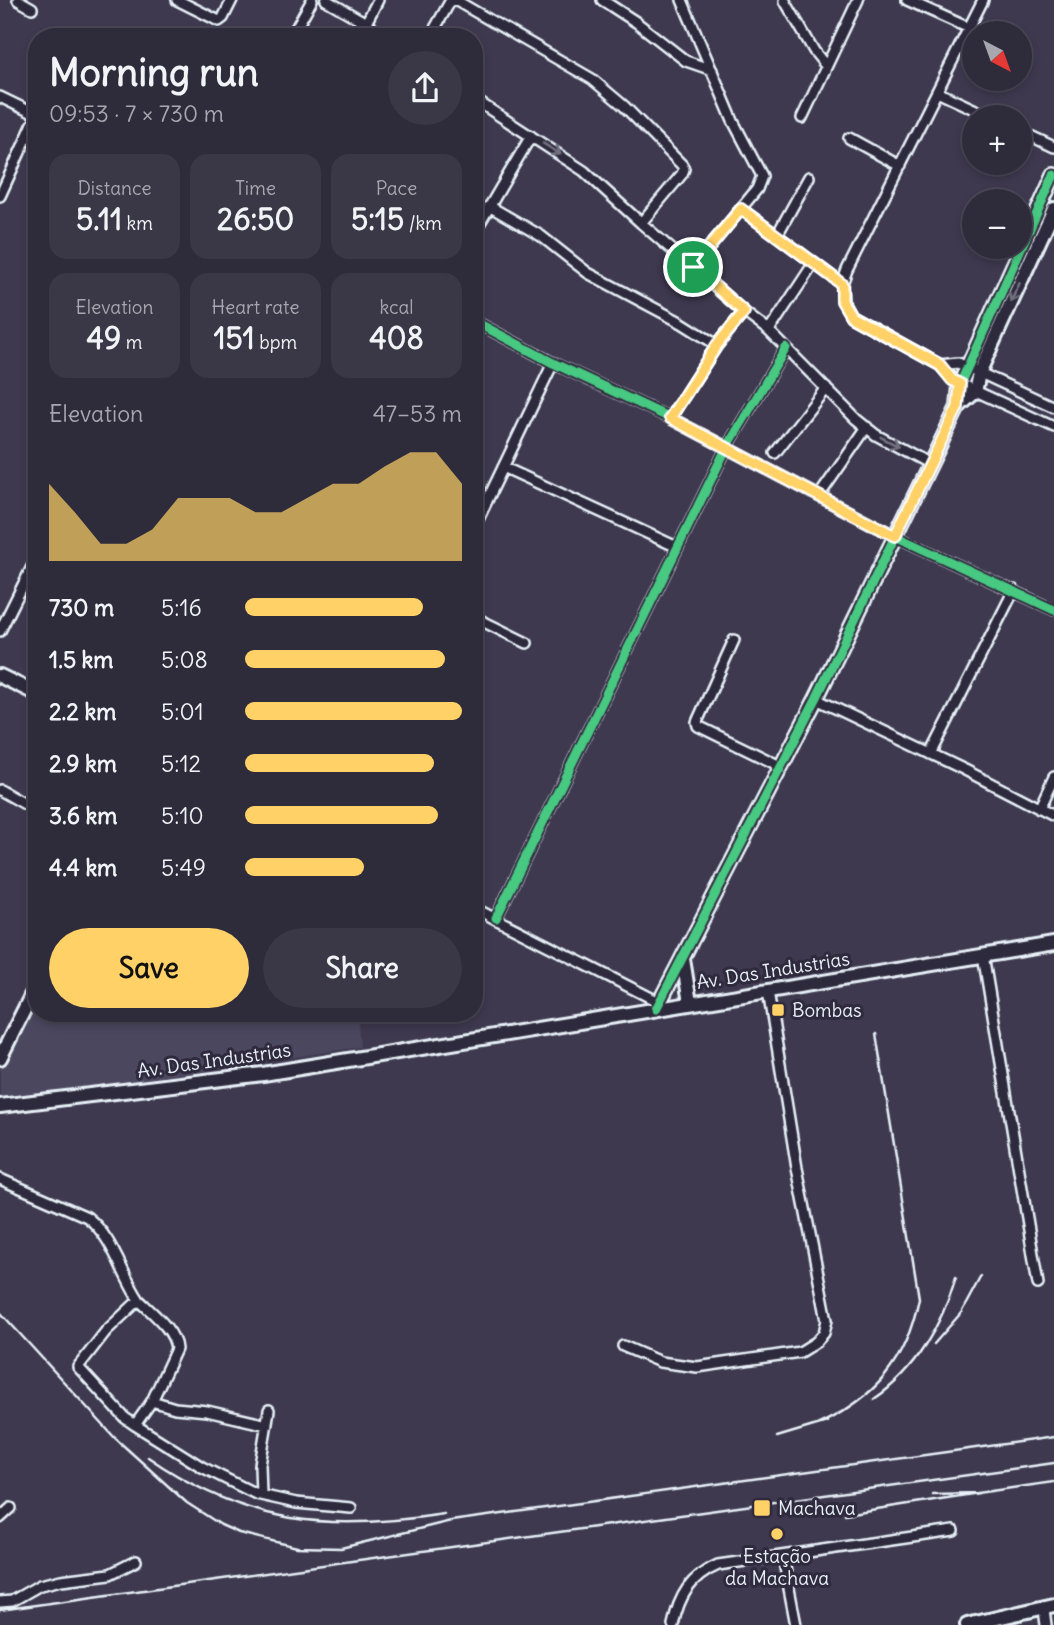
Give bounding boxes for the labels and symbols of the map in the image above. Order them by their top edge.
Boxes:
north arrow [962,21,1032,91]
one-way arrow [542,142,561,157]
pin [663,237,723,297]
one-way arrow [1008,282,1021,304]
one-way arrow [879,435,899,449]
street label: Av. Das Industrias [695,946,851,994]
place label: Bombas [792,998,862,1022]
marker: Bombas [770,1002,786,1018]
street label: Av. Das Industrias [136,1037,292,1083]
place label: Machava [778,1496,856,1520]
marker: Machava [752,1498,772,1518]
marker: Estação da Machava [769,1526,785,1542]
place label: Estação da Machava [725,1544,829,1590]

